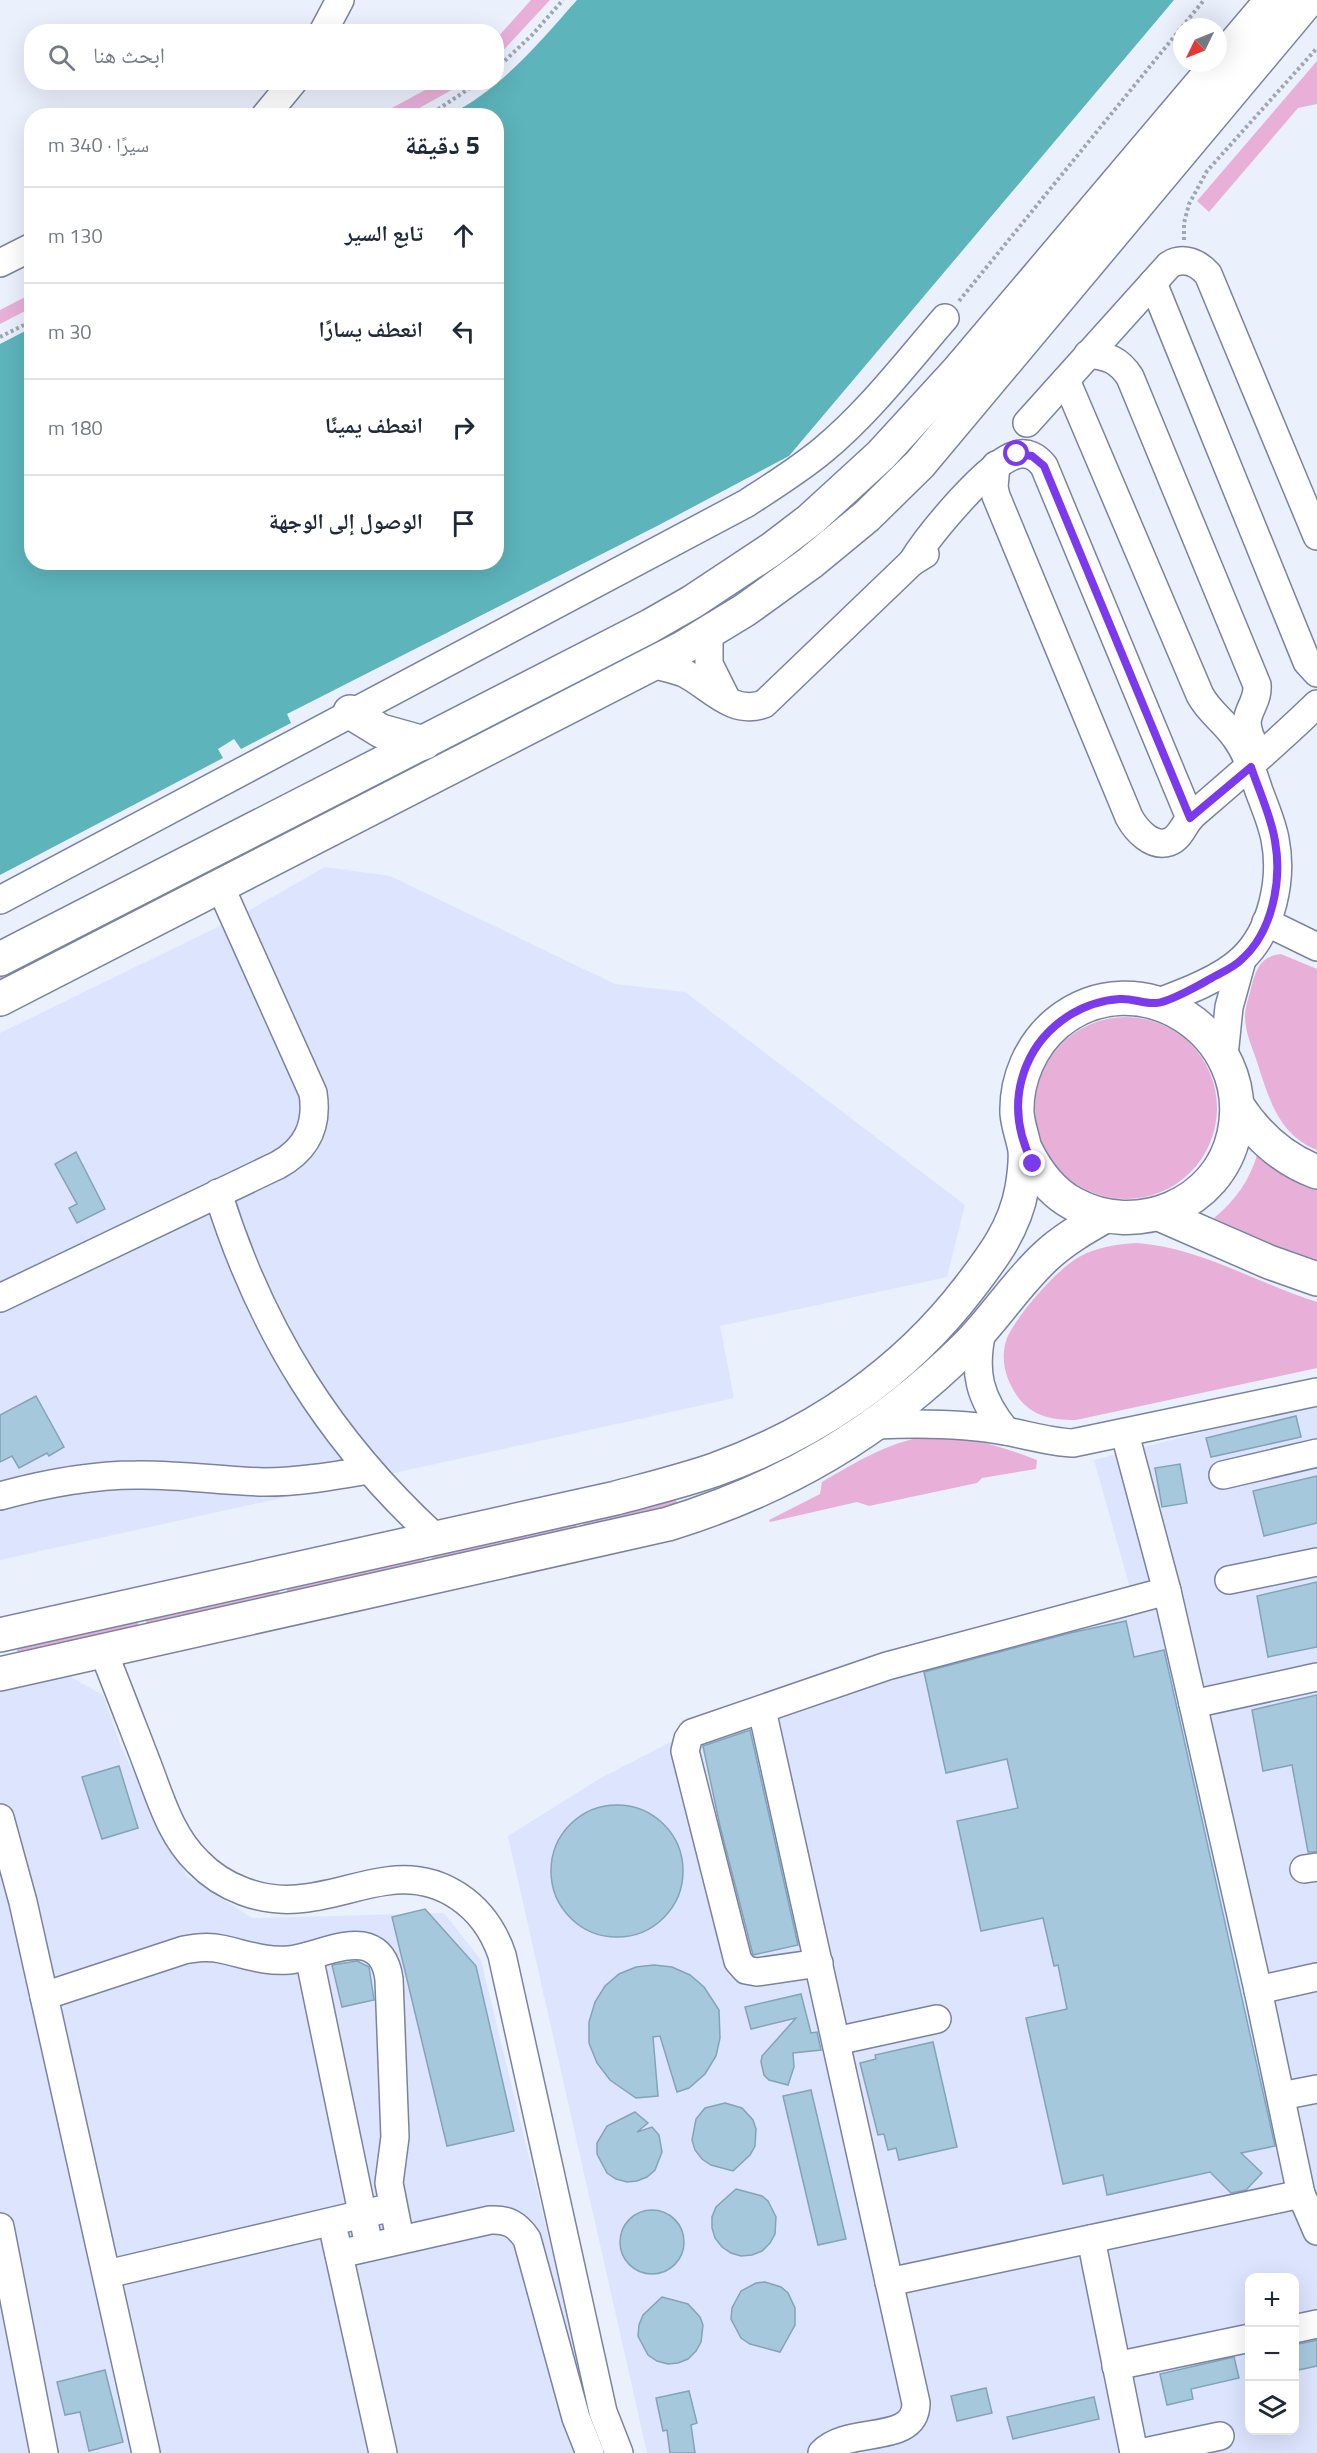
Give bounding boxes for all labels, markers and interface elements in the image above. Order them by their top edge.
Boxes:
north arrow [1173,18,1227,72]
search box [24,24,504,90]
text: ابحث هنا [93,38,165,72]
icon: search [45,41,78,74]
text: 5 دقيقة [405,125,480,164]
text: سيرًا · 340 m [48,129,149,160]
text: تابع السير [345,216,423,250]
icon: ahead [447,219,480,252]
text: 130 m [48,220,103,251]
text: انعطف يسارًا [318,312,423,346]
icon: left [447,315,480,348]
text: 30 m [48,316,92,347]
text: انعطف يمينًا [325,408,423,442]
icon: right [447,411,480,444]
text: 180 m [48,412,103,443]
route start [1003,440,1029,466]
text: الوصول إلى الوجهة [269,504,423,538]
icon: arrive [447,507,480,540]
route end [1019,1150,1045,1176]
map controls [1245,2273,1299,2435]
button: + [1245,2273,1299,2327]
button: − [1245,2327,1299,2381]
button: layers [1245,2381,1299,2435]

